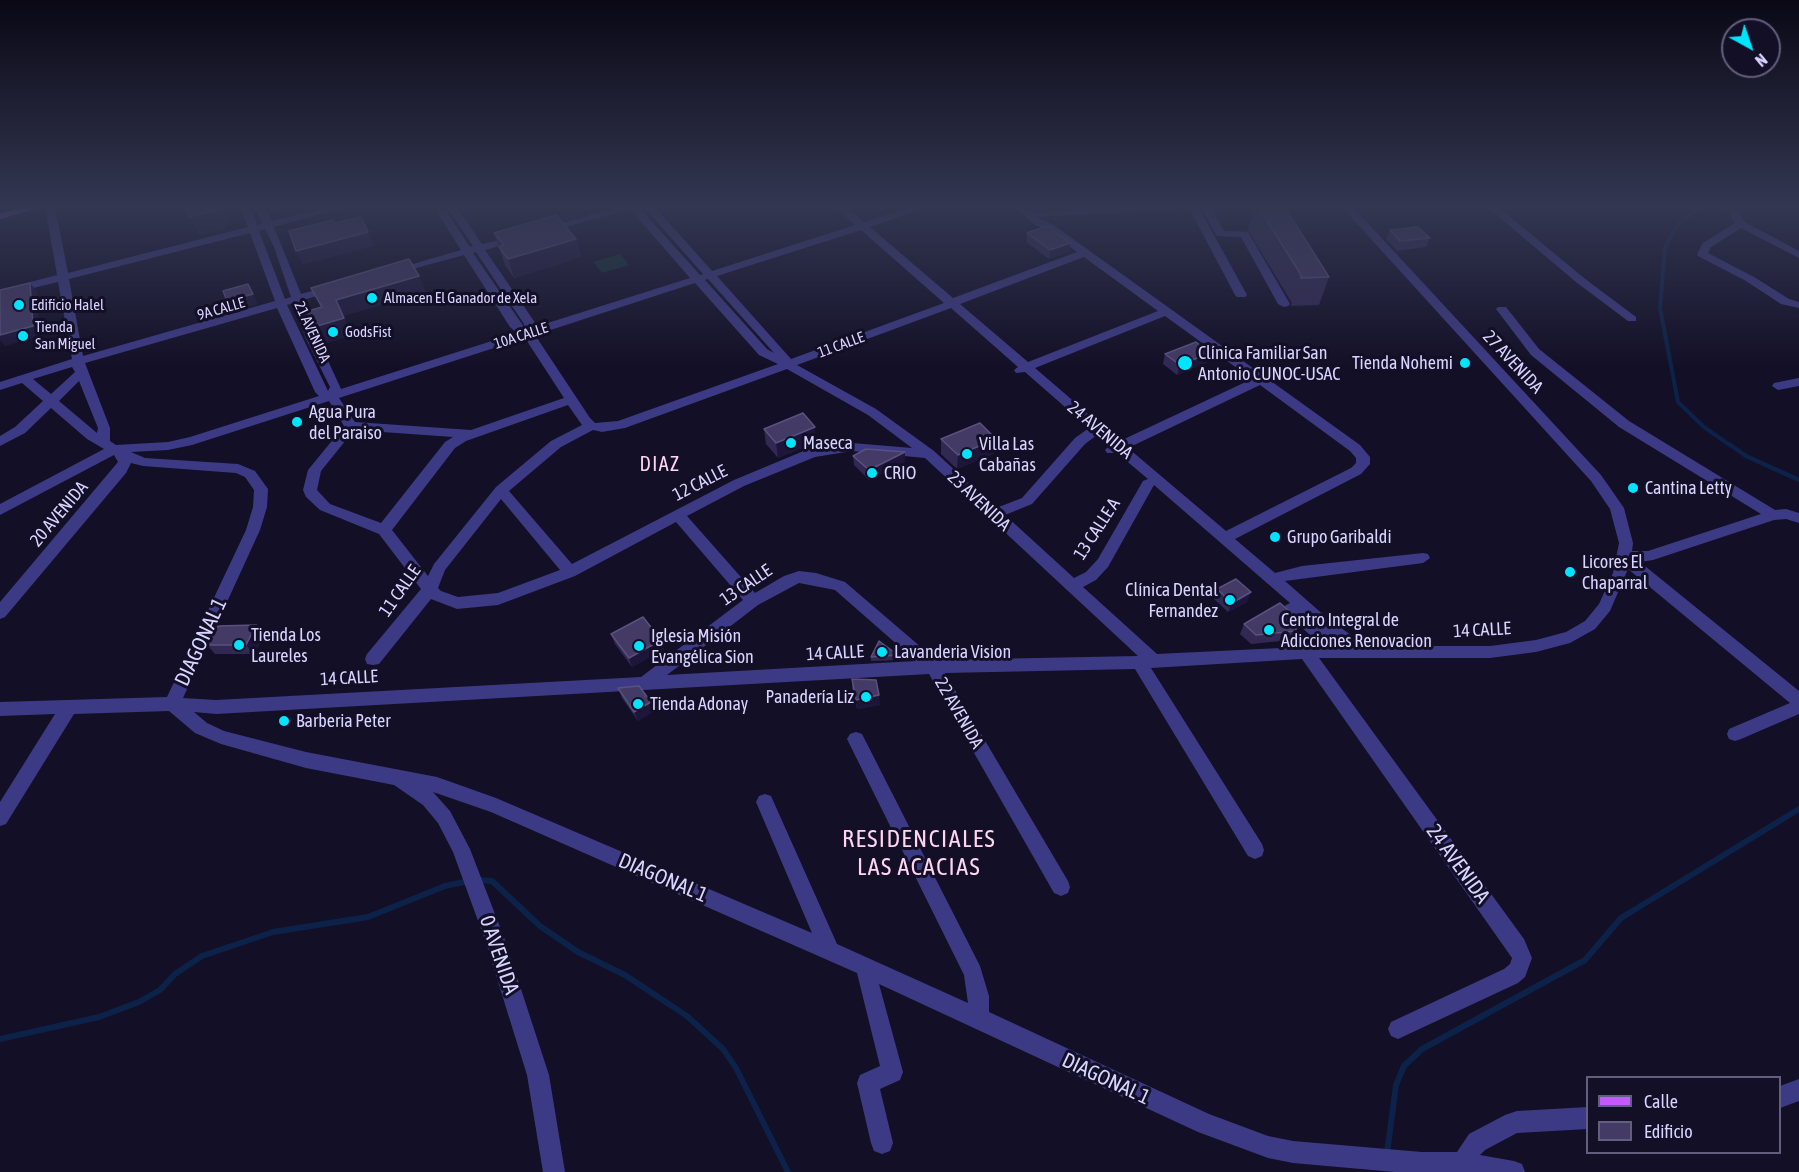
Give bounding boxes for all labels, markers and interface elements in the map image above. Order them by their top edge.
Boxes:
north arrow [1721,18,1781,78]
text: N [1752,50,1771,70]
place label: Almacen El Ganador de Xela [384,289,537,307]
marker: Almacen El Ganador de Xela [365,291,379,305]
street label: 9A CALLE [195,294,247,324]
place label: Edificio Halel [31,296,104,314]
marker: Edificio Halel [12,298,26,312]
street label: 21 AVENIDA [290,299,334,365]
place label: Tienda San Miguel [35,318,96,353]
street label: 10A CALLE [492,319,550,353]
place label: GodsFist [345,323,392,341]
marker: GodsFist [326,325,340,339]
street label: 27 AVENIDA [1478,326,1548,398]
street label: 11 CALLE [815,328,867,362]
marker: Tienda San Miguel [16,329,30,343]
place label: Clínica Familiar San Antonio CUNOC-USAC [1198,342,1340,385]
place label: Tienda Nohemi [1352,352,1453,374]
marker: Clínica Familiar San Antonio CUNOC-USAC [1176,354,1194,372]
marker: Tienda Nohemi [1458,356,1472,370]
street label: 24 AVENIDA [1063,397,1137,463]
place label: Agua Pura del Paraiso [309,401,382,444]
marker: Agua Pura del Paraiso [290,415,304,429]
place label: Maseca [803,432,853,454]
place label: Villa Las Cabañas [979,433,1036,476]
marker: Maseca [784,436,798,450]
marker: Villa Las Cabañas [960,447,974,461]
district label: DIAZ [639,453,681,477]
street label: 12 CALLE [669,460,731,506]
place label: CRIO [884,462,916,484]
marker: CRIO [865,466,879,480]
street label: 23 AVENIDA [943,466,1015,536]
street label: 20 AVENIDA [26,477,92,551]
place label: Cantina Letty [1645,477,1732,499]
marker: Cantina Letty [1626,481,1640,495]
street label: 13 CALLE A [1069,494,1125,564]
place label: Grupo Garibaldi [1287,526,1392,548]
marker: Grupo Garibaldi [1268,530,1282,544]
place label: Licores El Chaparral [1582,551,1648,594]
street label: 13 CALLE [716,560,776,610]
street label: 11 CALLE [375,561,425,621]
marker: Licores El Chaparral [1563,565,1577,579]
place label: Clínica Dental Fernandez [1125,579,1218,622]
marker: Clínica Dental Fernandez [1223,593,1237,607]
street label: DIAGONAL 1 [170,594,232,690]
place label: Centro Integral de Adicciones Renovacion [1281,609,1432,652]
street label: 14 CALLE [1453,618,1511,642]
marker: Centro Integral de Adicciones Renovacion [1262,623,1276,637]
place label: Tienda Los Laureles [251,624,321,666]
place label: Iglesia Misión Evangélica Sion [651,625,754,668]
marker: Tienda Los Laureles [232,638,246,652]
marker: Iglesia Misión Evangélica Sion [632,639,646,653]
street label: 14 CALLE [806,641,864,665]
place label: Lavanderia Vision [894,641,1011,663]
marker: Lavanderia Vision [875,645,889,659]
street label: 14 CALLE [320,666,378,690]
street label: 22 AVENIDA [930,674,988,752]
place label: Panadería Liz [765,686,854,708]
marker: Panadería Liz [859,690,873,704]
place label: Tienda Adonay [650,693,748,715]
marker: Tienda Adonay [631,697,645,711]
place label: Barberia Peter [296,710,390,732]
marker: Barberia Peter [277,714,291,728]
street label: 24 AVENIDA [1421,820,1495,908]
district label: RESIDENCIALES LAS ACACIAS [842,825,996,881]
street label: DIAGONAL 1 [615,848,711,908]
street label: 0 AVENIDA [474,912,524,998]
street label: DIAGONAL 1 [1058,1048,1154,1110]
legend [1586,1076,1781,1154]
text: Calle [1644,1091,1678,1112]
text: Edificio [1644,1121,1693,1142]

